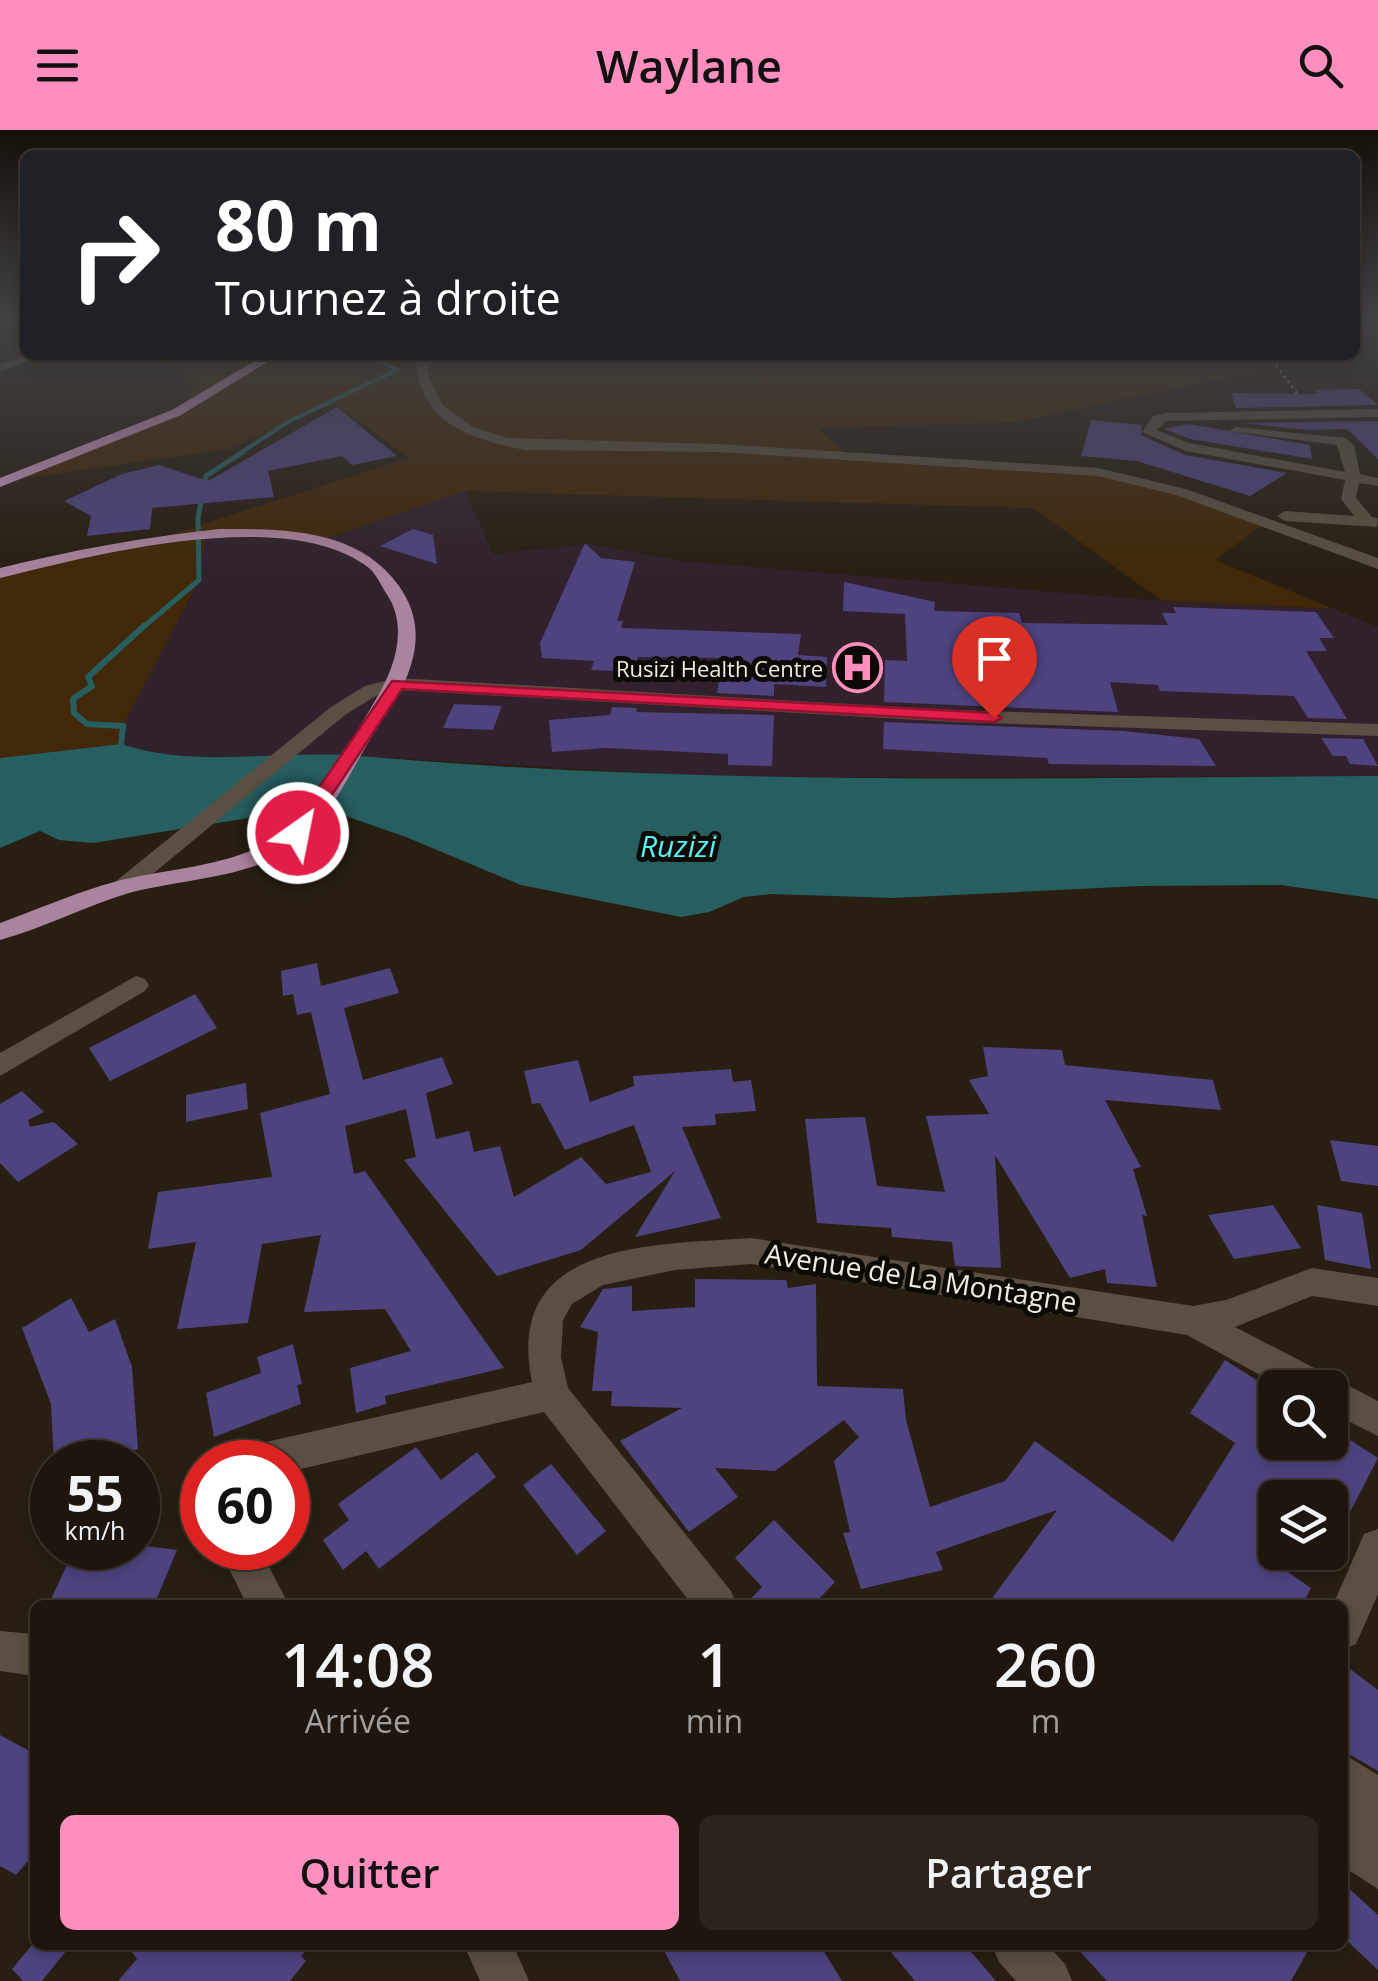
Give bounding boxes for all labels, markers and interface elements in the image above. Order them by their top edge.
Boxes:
text: Waylane [596,35,782,96]
icon: menu [30,38,85,93]
icon: search [1293,38,1348,93]
text: 80 m [215,176,382,272]
icon: right [50,190,180,320]
text: Tournez à droite [215,267,561,328]
pin [952,616,1037,719]
icon: arrive [967,631,1022,686]
hospital icon: Rusizi Health Centre [832,642,884,694]
place label: Rusizi Health Centre [616,653,823,683]
position arrow [246,781,350,885]
water label: Ruzizi [640,825,717,866]
street label: Avenue de La Montagne [762,1234,1080,1320]
map controls [1258,1370,1348,1570]
button: search [1258,1370,1348,1460]
speed limit sign: 60 [180,1440,310,1570]
text: 55 [66,1459,124,1527]
button: layers [1258,1480,1348,1570]
text: km/h [65,1513,125,1547]
text: 14:08 [281,1623,435,1705]
text: 1 [697,1623,732,1705]
text: 260 [994,1623,1097,1705]
text: Arrivée [305,1699,411,1742]
text: min [686,1699,743,1742]
text: m [1031,1699,1060,1742]
button: Quitter [60,1815,679,1930]
button: Partager [699,1815,1318,1930]

